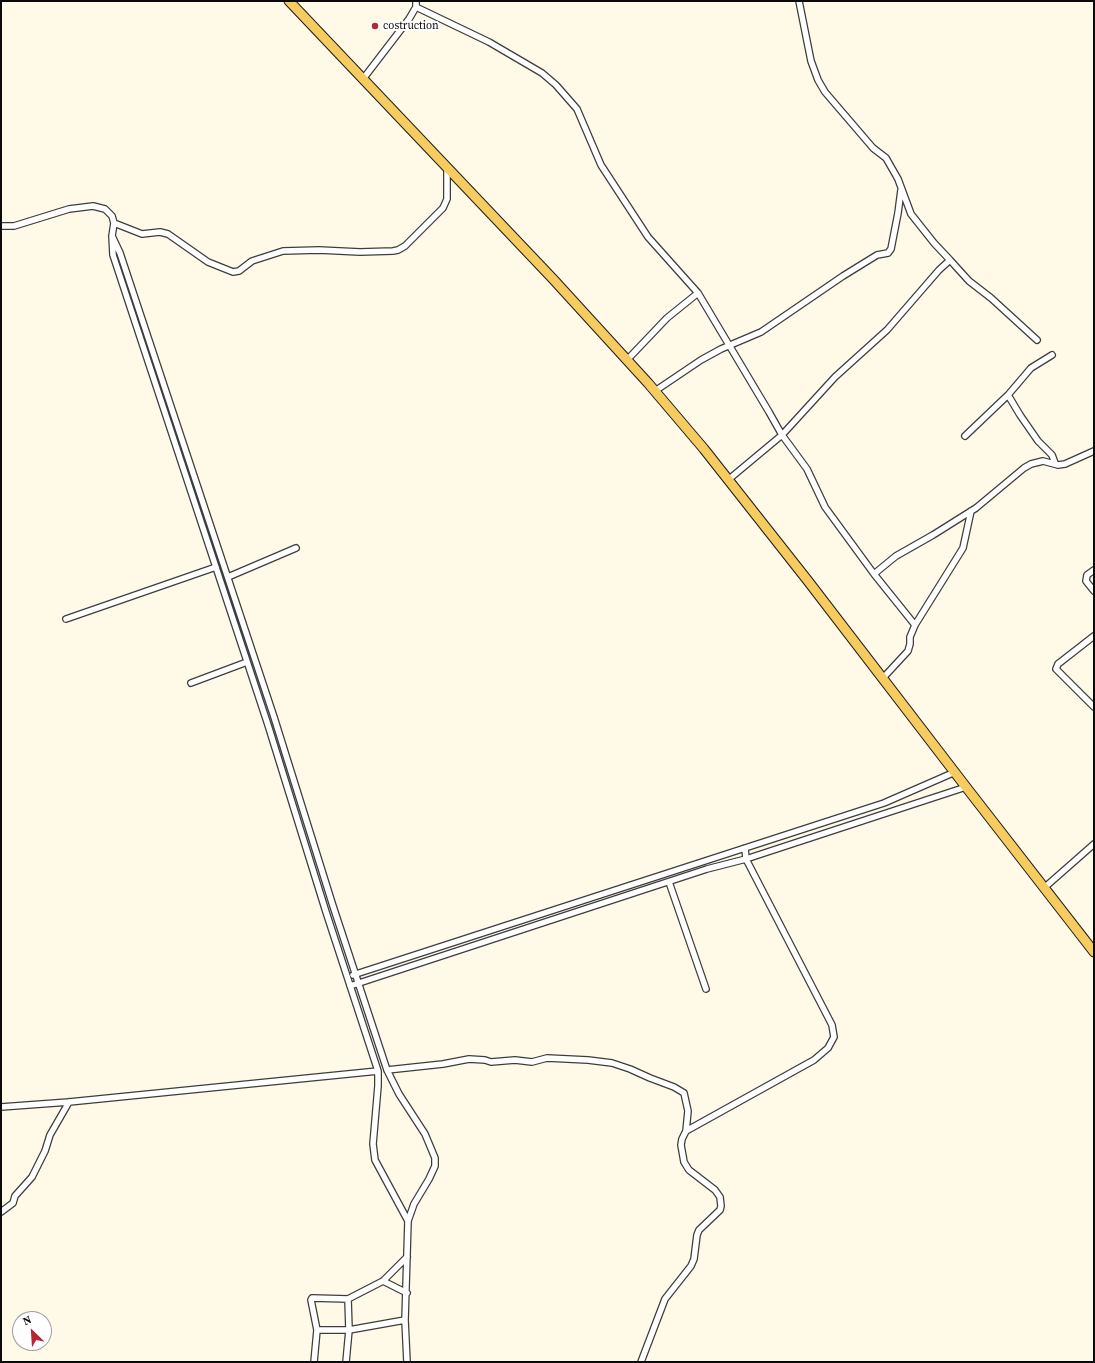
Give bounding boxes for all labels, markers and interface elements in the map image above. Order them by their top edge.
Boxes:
place label: costruction [383,19,439,33]
marker: costruction [370,21,380,31]
north arrow [12,1311,52,1351]
text: N [20,1312,34,1329]

